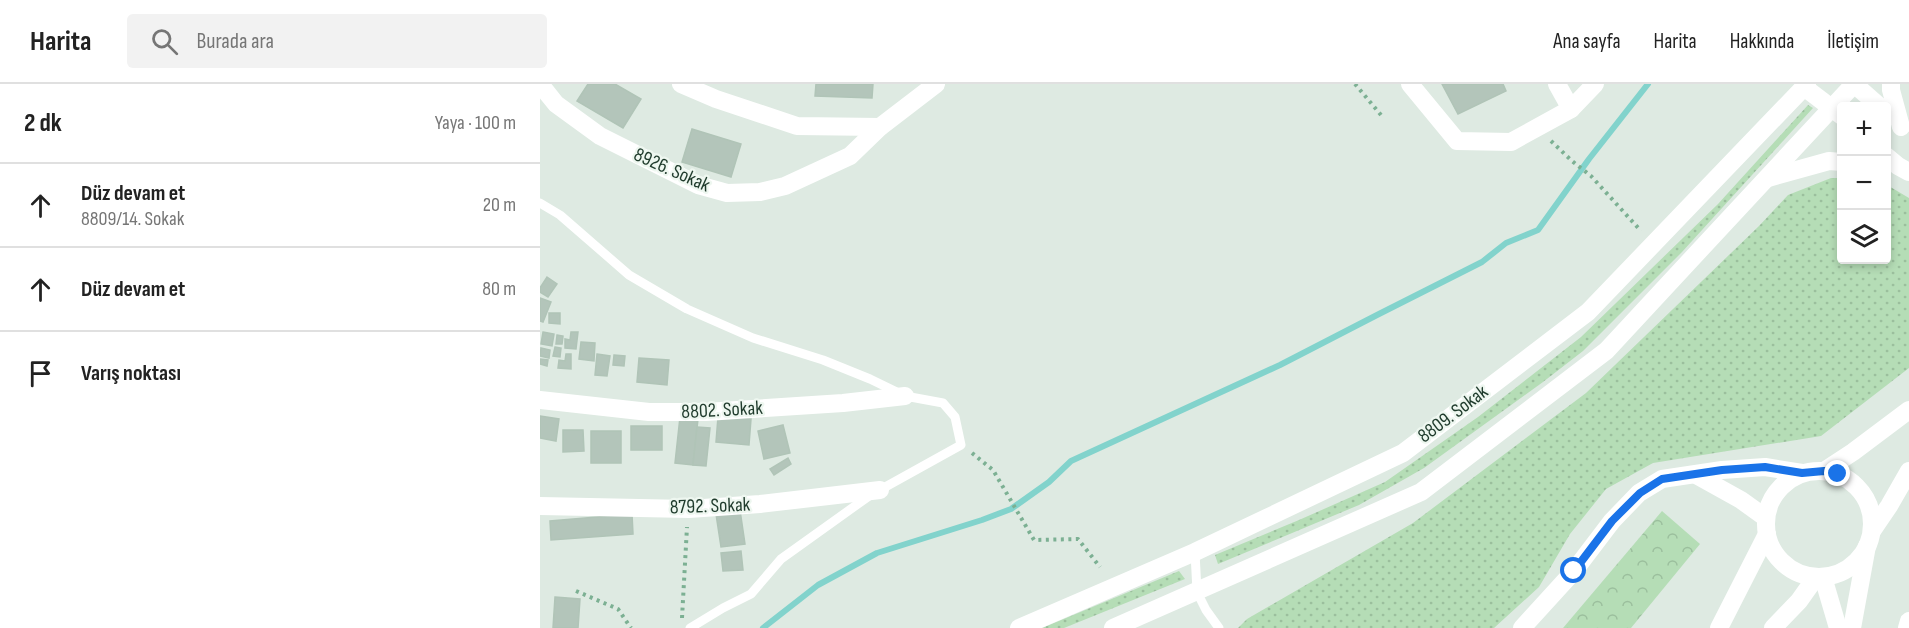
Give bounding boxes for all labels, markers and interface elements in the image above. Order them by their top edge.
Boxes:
search box [127,14,547,68]
text: Harita [30,25,91,58]
icon: search [148,25,181,58]
text: Burada ara [196,28,274,55]
text: Ana sayfa [1553,29,1621,54]
text: Harita [1654,29,1697,54]
text: Hakkında [1730,29,1794,54]
text: İletişim [1827,29,1879,54]
map controls [1837,102,1891,264]
button: + [1837,102,1891,156]
text: 2 dk [24,108,62,139]
text: Yaya · 100 m [435,111,516,135]
street label: 8926. Sokak [630,143,714,198]
button: − [1837,156,1891,210]
text: Düz devam et [81,180,185,207]
icon: ahead [24,189,57,222]
text: 20 m [483,193,516,217]
text: 8809/14. Sokak [81,207,184,231]
button: layers [1837,210,1891,264]
icon: ahead [24,273,57,306]
text: Düz devam et [81,276,185,303]
text: 80 m [482,277,516,301]
icon: arrive [24,357,57,390]
text: Varış noktası [81,360,181,387]
street label: 8809. Sokak [1413,380,1493,448]
street label: 8802. Sokak [681,396,764,424]
route end [1824,460,1850,486]
street label: 8792. Sokak [669,493,751,519]
route start [1560,557,1586,583]

